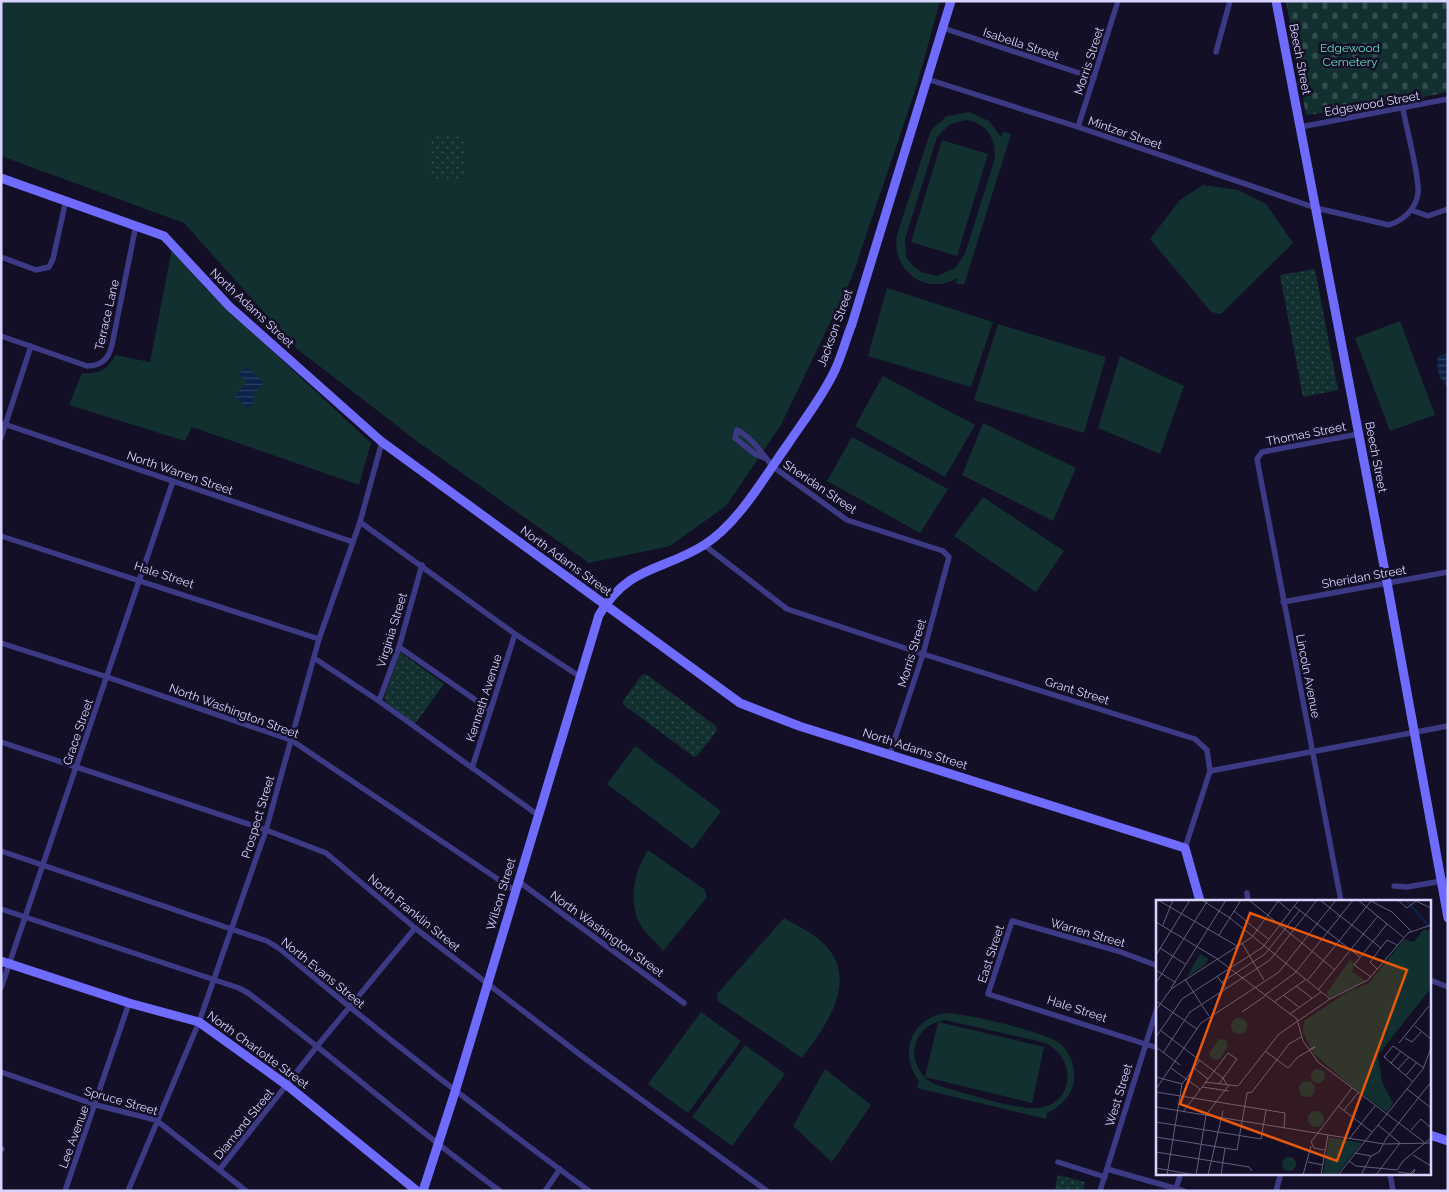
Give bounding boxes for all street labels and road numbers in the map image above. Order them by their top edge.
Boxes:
street label: Beech Street [1286,22,1314,96]
street label: Isabella Street [981,25,1061,63]
street label: Morris Street [1071,25,1107,97]
street label: Edgewood Street [1323,89,1421,119]
street label: Mintzer Street [1086,114,1164,152]
street label: North Adams Street [207,266,297,350]
street label: Terrace Lane [92,278,122,352]
street label: Jackson Street [814,287,856,369]
street label: Thomas Street [1265,419,1347,449]
street label: Beech Street [1362,420,1390,494]
street label: North Warren Street [125,448,235,498]
street label: Sheridan Street [781,457,859,517]
street label: North Adams Street [518,523,614,599]
street label: Hale Street [132,559,196,591]
street label: Sheridan Street [1321,563,1407,591]
street label: Virginia Street [374,591,410,669]
street label: Morris Street [895,617,929,689]
street label: Lincoln Avenue [1293,633,1323,719]
street label: Kenneth Avenue [463,652,505,744]
street label: Grant Street [1043,675,1111,707]
street label: North Washington Street [167,681,301,741]
street label: Grace Street [60,697,96,767]
street label: North Adams Street [861,725,969,773]
street label: Prospect Street [239,774,277,860]
street label: Wilson Street [483,856,519,932]
street label: North Franklin Street [365,872,463,954]
street label: North Washington Street [548,888,666,980]
street label: Warren Street [1049,916,1127,950]
street label: East Street [975,923,1007,985]
street label: North Evans Street [278,935,368,1011]
street label: Hale Street [1045,993,1109,1025]
street label: North Charlotte Street [204,1008,312,1092]
street label: West Street [1103,1062,1135,1128]
street label: Spruce Street [83,1084,159,1118]
street label: Diamond Street [211,1086,277,1162]
street label: Lee Avenue [56,1104,92,1170]

